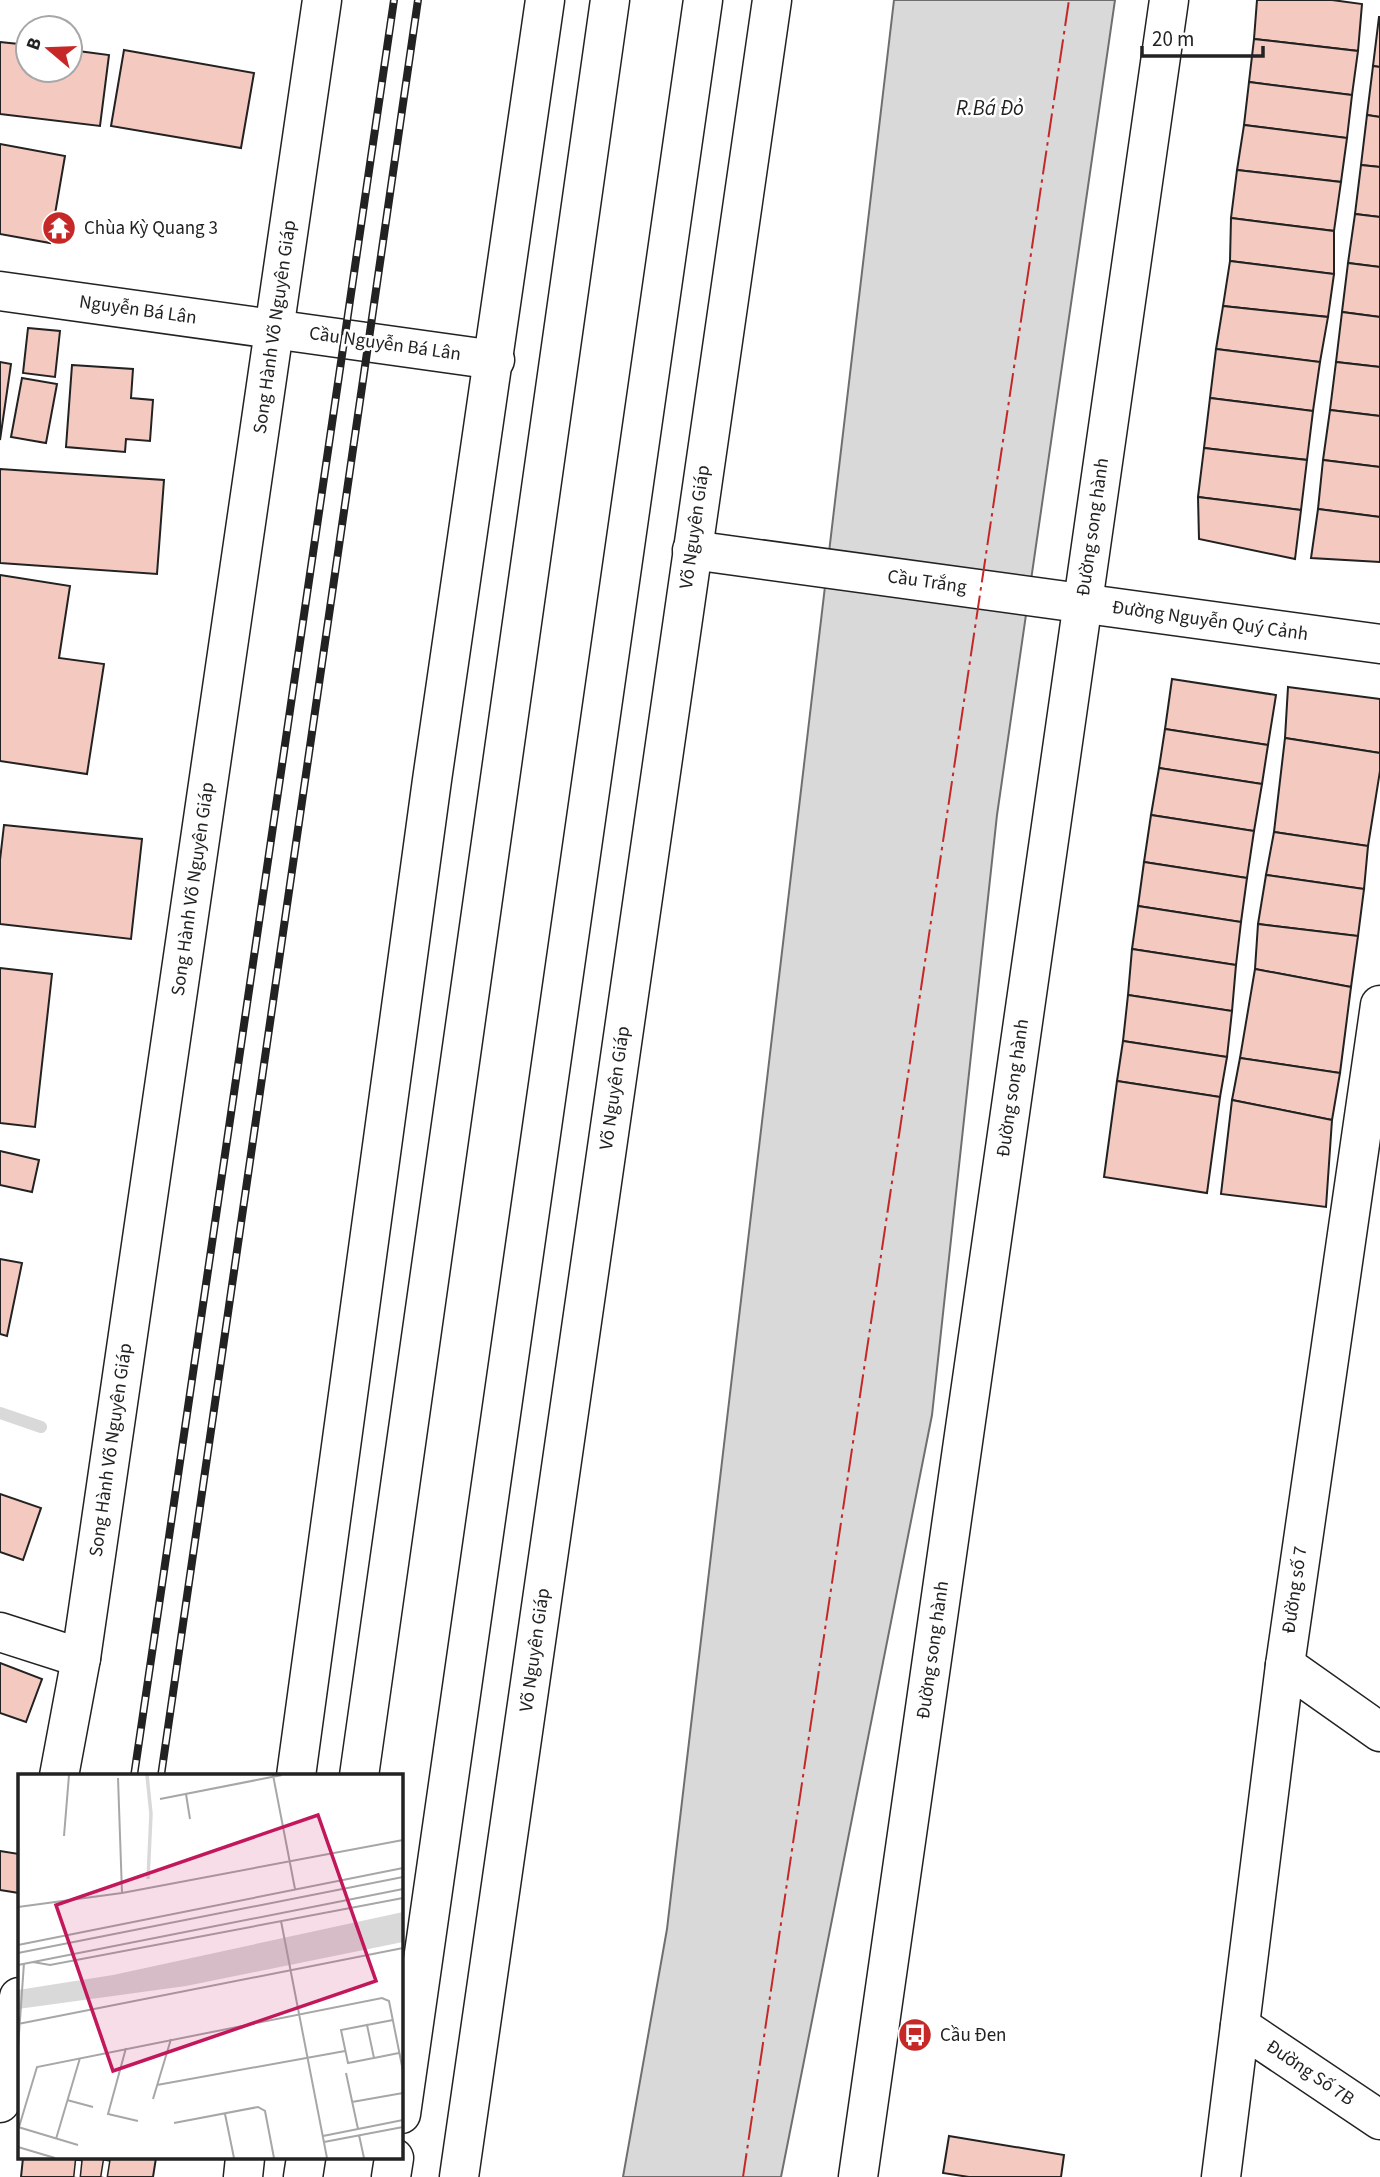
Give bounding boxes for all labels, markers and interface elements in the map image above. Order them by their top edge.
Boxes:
north arrow [14,14,84,84]
scale bar [1142,14,1263,58]
text: 20 m [1152,24,1194,54]
text: B [20,34,49,54]
water label: R.Bá Đỏ [956,93,1024,123]
temple icon: Chùa Kỳ Quang 3 [40,209,78,247]
place label: Chùa Kỳ Quang 3 [84,215,218,242]
street label: Song Hành Võ Nguyên Giáp [247,218,303,436]
street label: Nguyễn Bá Lân [78,288,198,332]
street label: Cầu Nguyễn Bá Lân [307,320,463,368]
street label: Đường song hành [1070,456,1116,598]
street label: Võ Nguyên Giáp [673,463,717,591]
street label: Cầu Trắng [886,563,969,601]
street label: Đường Nguyễn Quý Cảnh [1110,594,1310,648]
street label: Song Hành Võ Nguyên Giáp [165,780,221,998]
street label: Đường song hành [990,1017,1036,1159]
street label: Võ Nguyên Giáp [593,1024,637,1152]
street label: Song Hành Võ Nguyên Giáp [83,1341,139,1559]
street label: Đường số 7 [1276,1545,1314,1635]
street label: Đường song hành [910,1579,956,1721]
street label: Võ Nguyên Giáp [513,1586,557,1714]
inset map [18,1774,402,2160]
bus stop icon: Cầu Đen [896,2016,934,2054]
place label: Cầu Đen [940,2022,1006,2049]
street label: Đường Số 7B [1260,2033,1360,2113]

